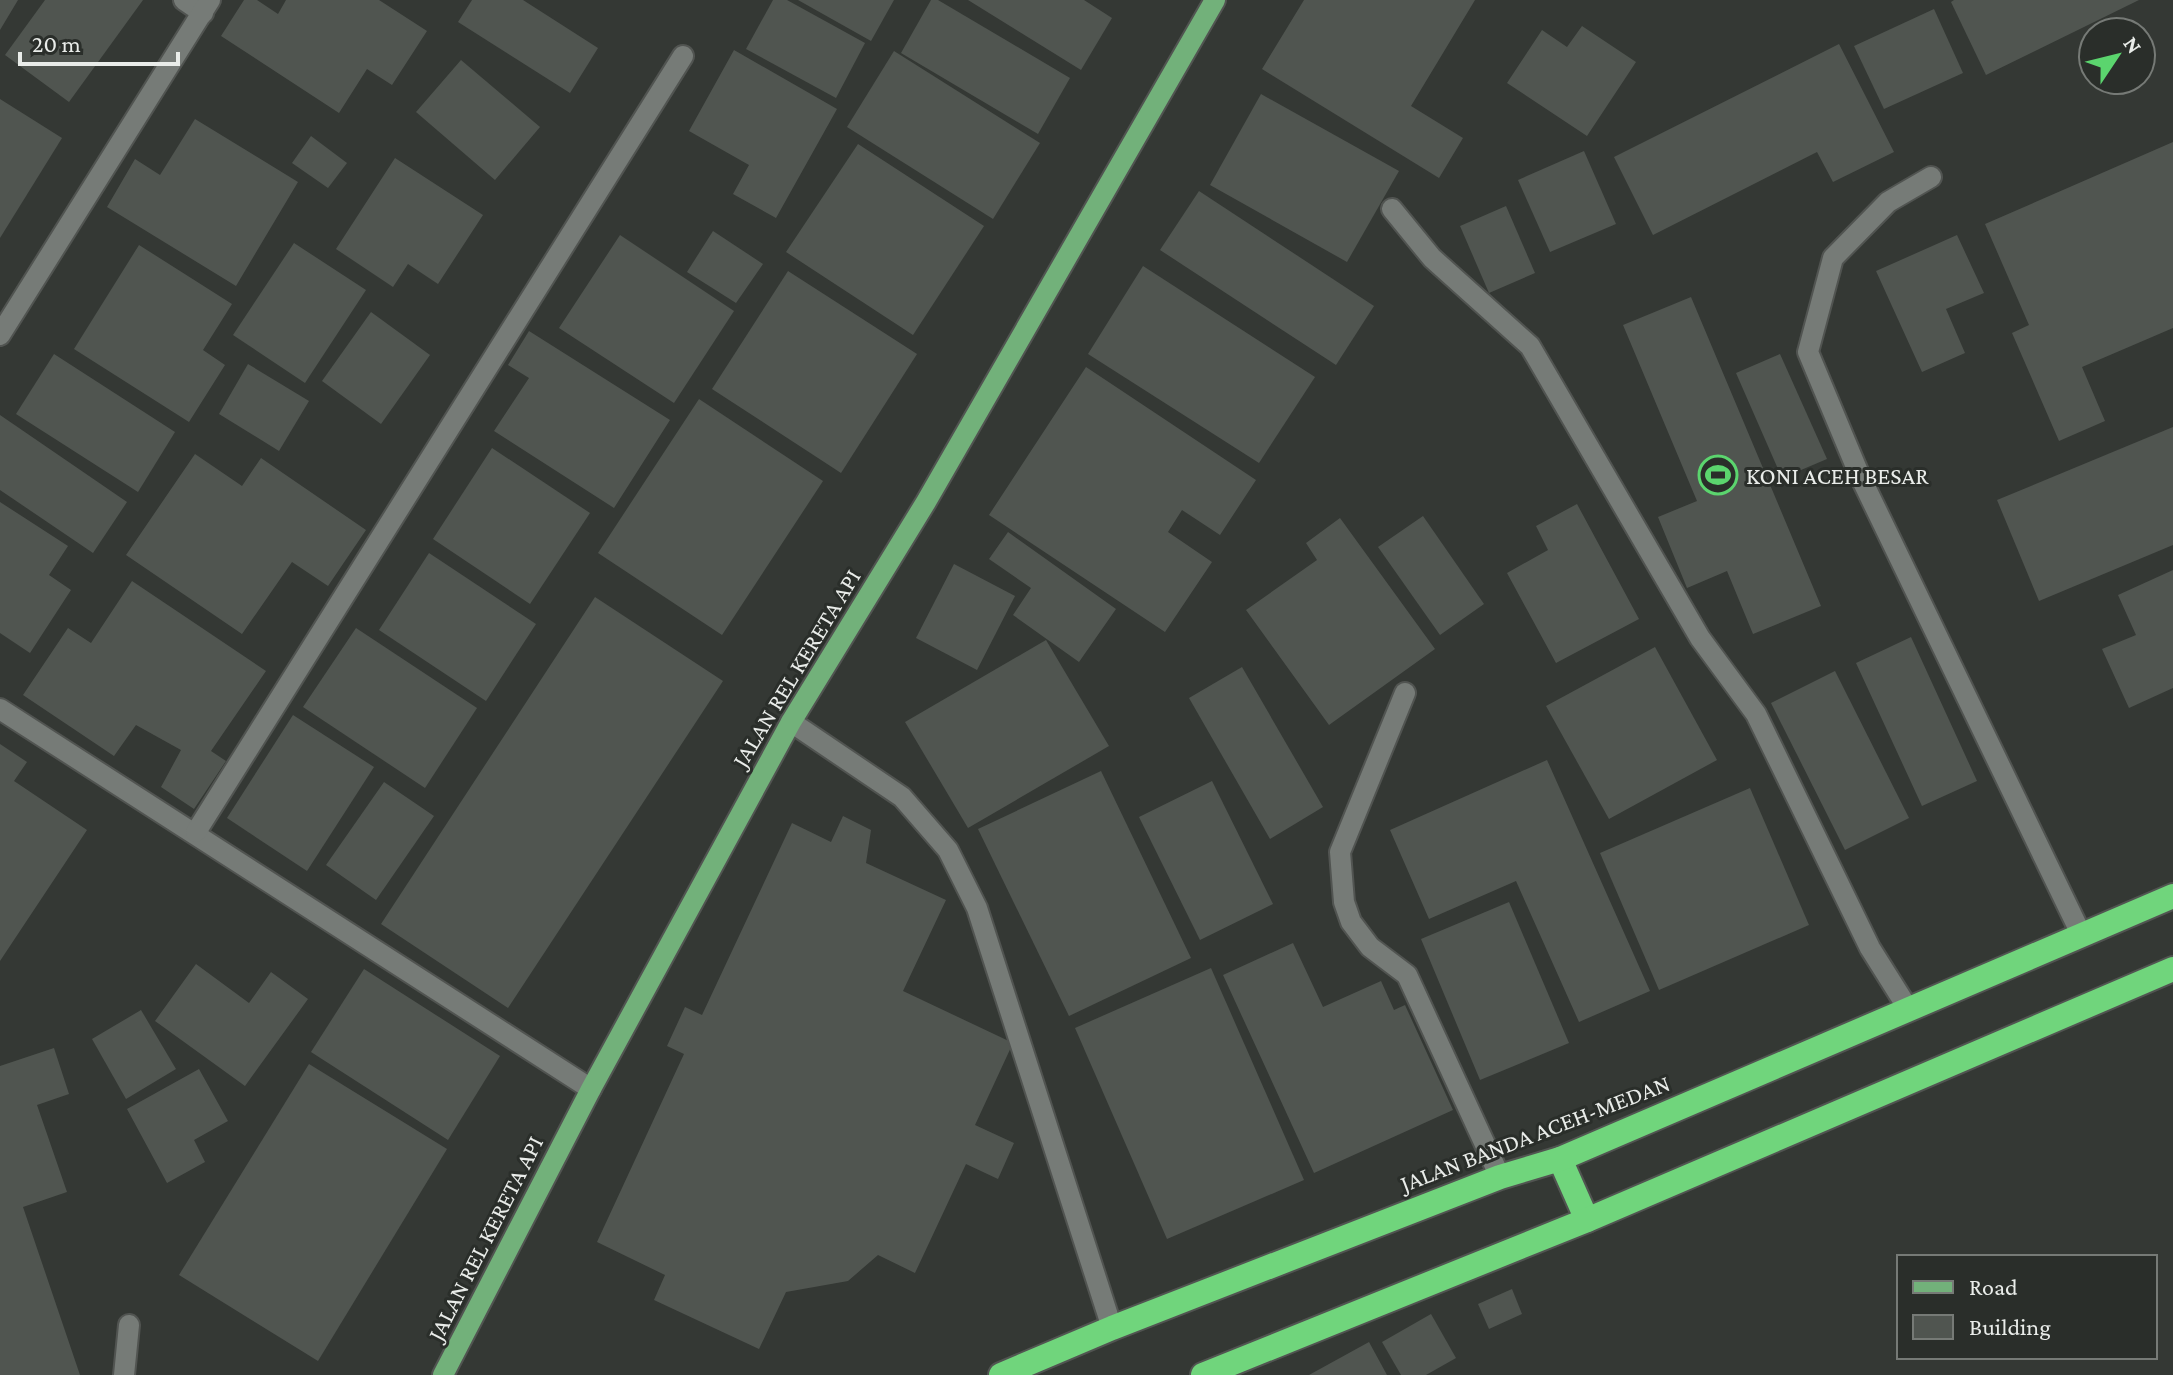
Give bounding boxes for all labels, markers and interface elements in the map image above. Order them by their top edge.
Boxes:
scale bar [20,16,178,66]
north arrow [2077,16,2157,96]
text: 20 m [32,30,81,57]
text: N [2118,32,2148,58]
sports icon: KONI ACEH BESAR [1697,454,1739,496]
place label: KONI ACEH BESAR [1746,462,1929,489]
street label: JALAN REL KERETA API [725,564,866,774]
street label: JALAN BANDA ACEH-MEDAN [1395,1069,1674,1198]
street label: JALAN REL KERETA API [421,1131,548,1347]
legend [1897,1255,2157,1359]
text: Road [1969,1273,2018,1300]
text: Building [1969,1313,2051,1340]

